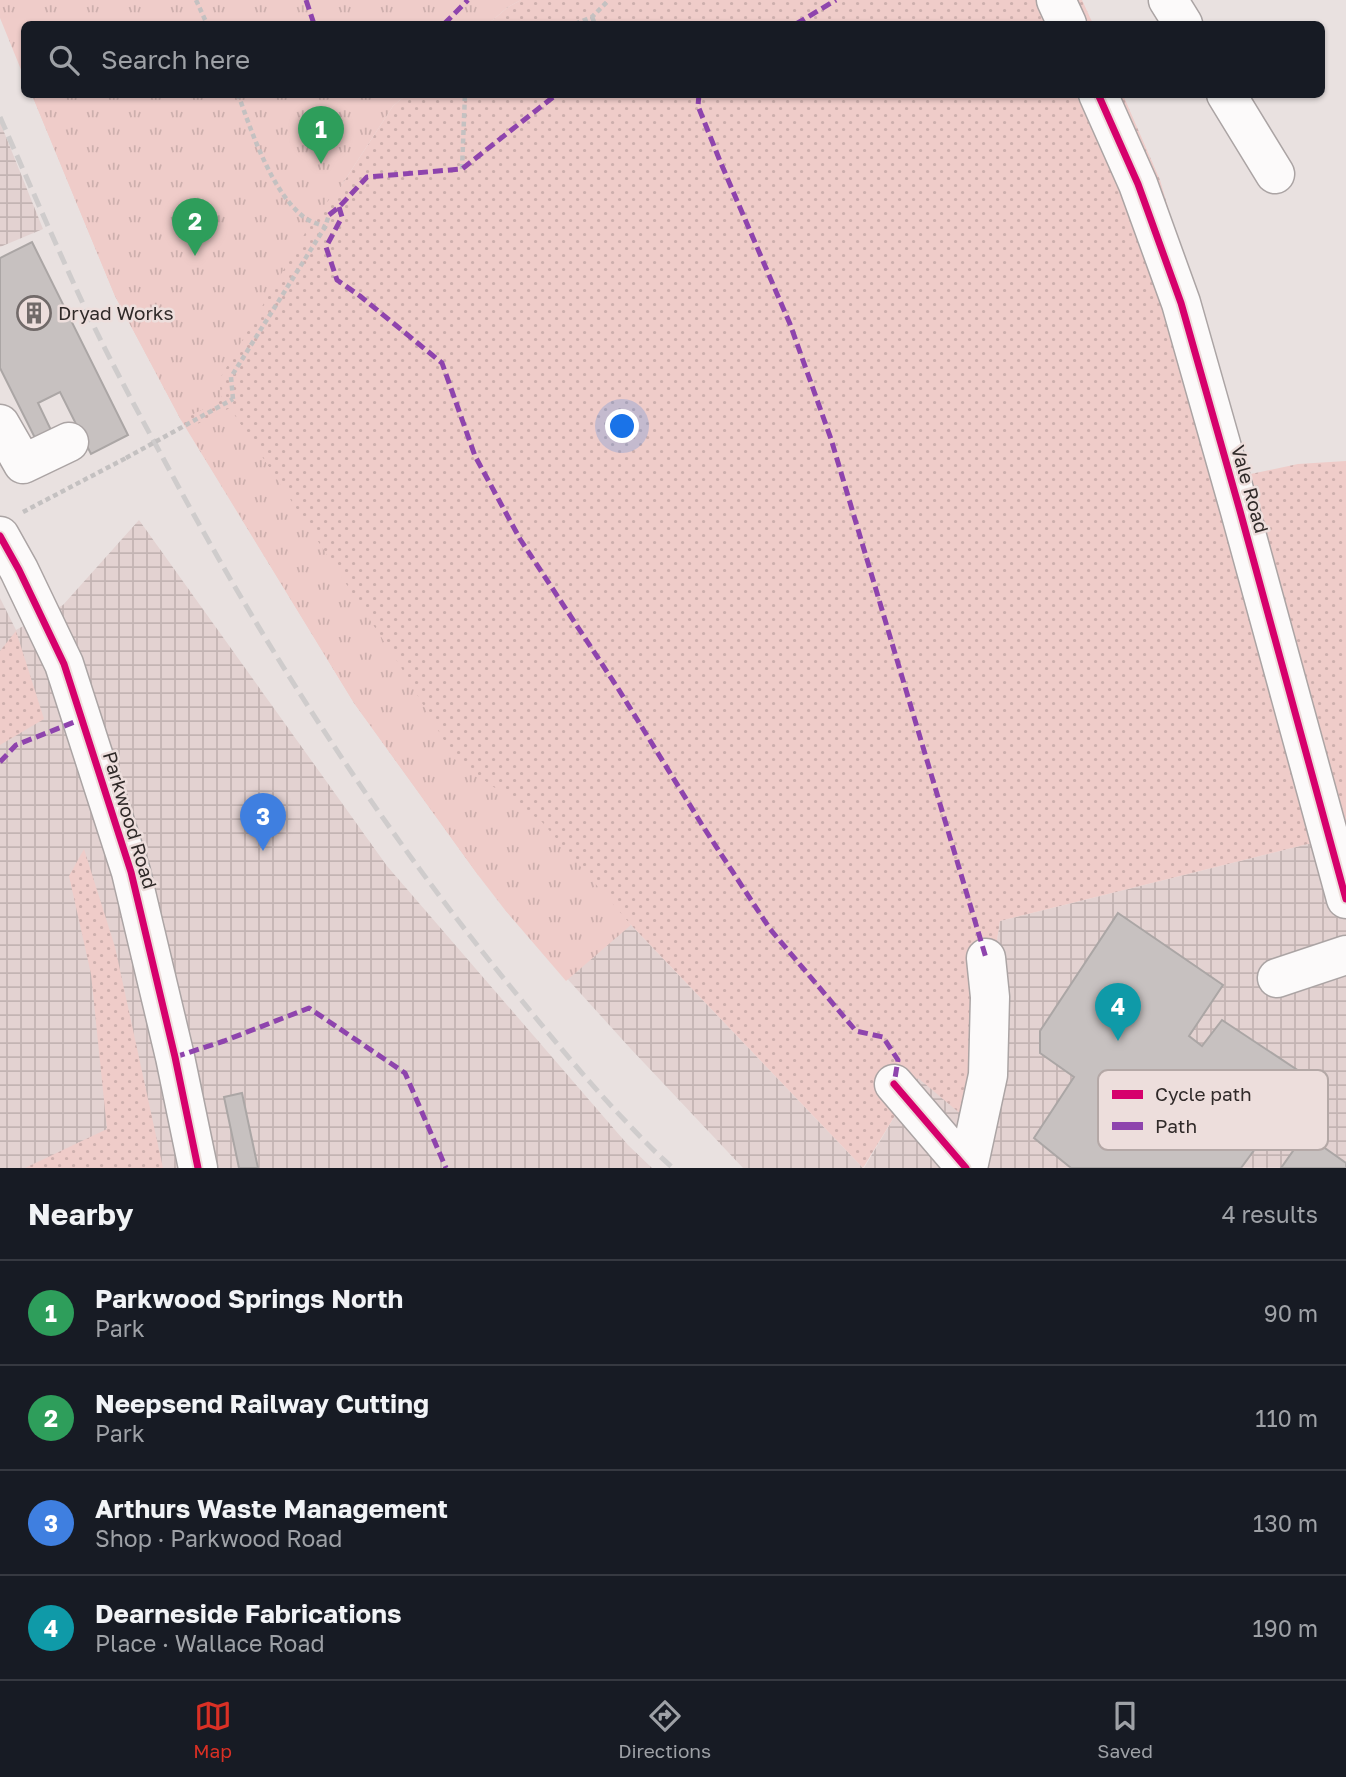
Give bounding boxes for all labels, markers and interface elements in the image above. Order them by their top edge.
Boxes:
search box [21,21,1325,98]
icon: search [45,41,83,79]
text: Search here [101,44,250,75]
pin: 1 [298,106,344,164]
pin: 2 [172,198,218,256]
building icon: Dryad Works [15,294,53,332]
place label: Dryad Works [58,301,174,324]
your location [605,409,639,443]
street label: Vale Road [1227,442,1274,536]
street label: Parkwood Road [99,748,162,891]
pin: 3 [240,793,286,851]
pin: 4 [1095,983,1141,1041]
legend [1098,1070,1328,1150]
text: Cycle path [1155,1082,1252,1105]
text: Path [1155,1114,1197,1137]
text: Nearby [28,1196,133,1232]
text: 4 results [1222,1200,1318,1228]
text: Parkwood Springs North [95,1283,403,1314]
text: 1 [45,1299,57,1327]
text: 90 m [1264,1299,1318,1327]
text: Park [95,1314,145,1342]
text: Neepsend Railway Cutting [95,1388,429,1419]
text: 2 [44,1404,58,1432]
text: 110 m [1255,1404,1318,1432]
text: Park [95,1419,145,1447]
text: Arthurs Waste Management [95,1493,448,1524]
text: 3 [44,1509,58,1537]
text: 130 m [1253,1509,1318,1537]
text: Shop · Parkwood Road [95,1524,342,1552]
text: Dearneside Fabrications [95,1598,401,1629]
text: 4 [44,1614,58,1642]
text: 190 m [1253,1614,1318,1642]
text: Place · Wallace Road [95,1629,325,1657]
tab: Map [193,1697,232,1762]
tab: Directions [618,1697,711,1762]
tab: Saved [1097,1697,1153,1762]

